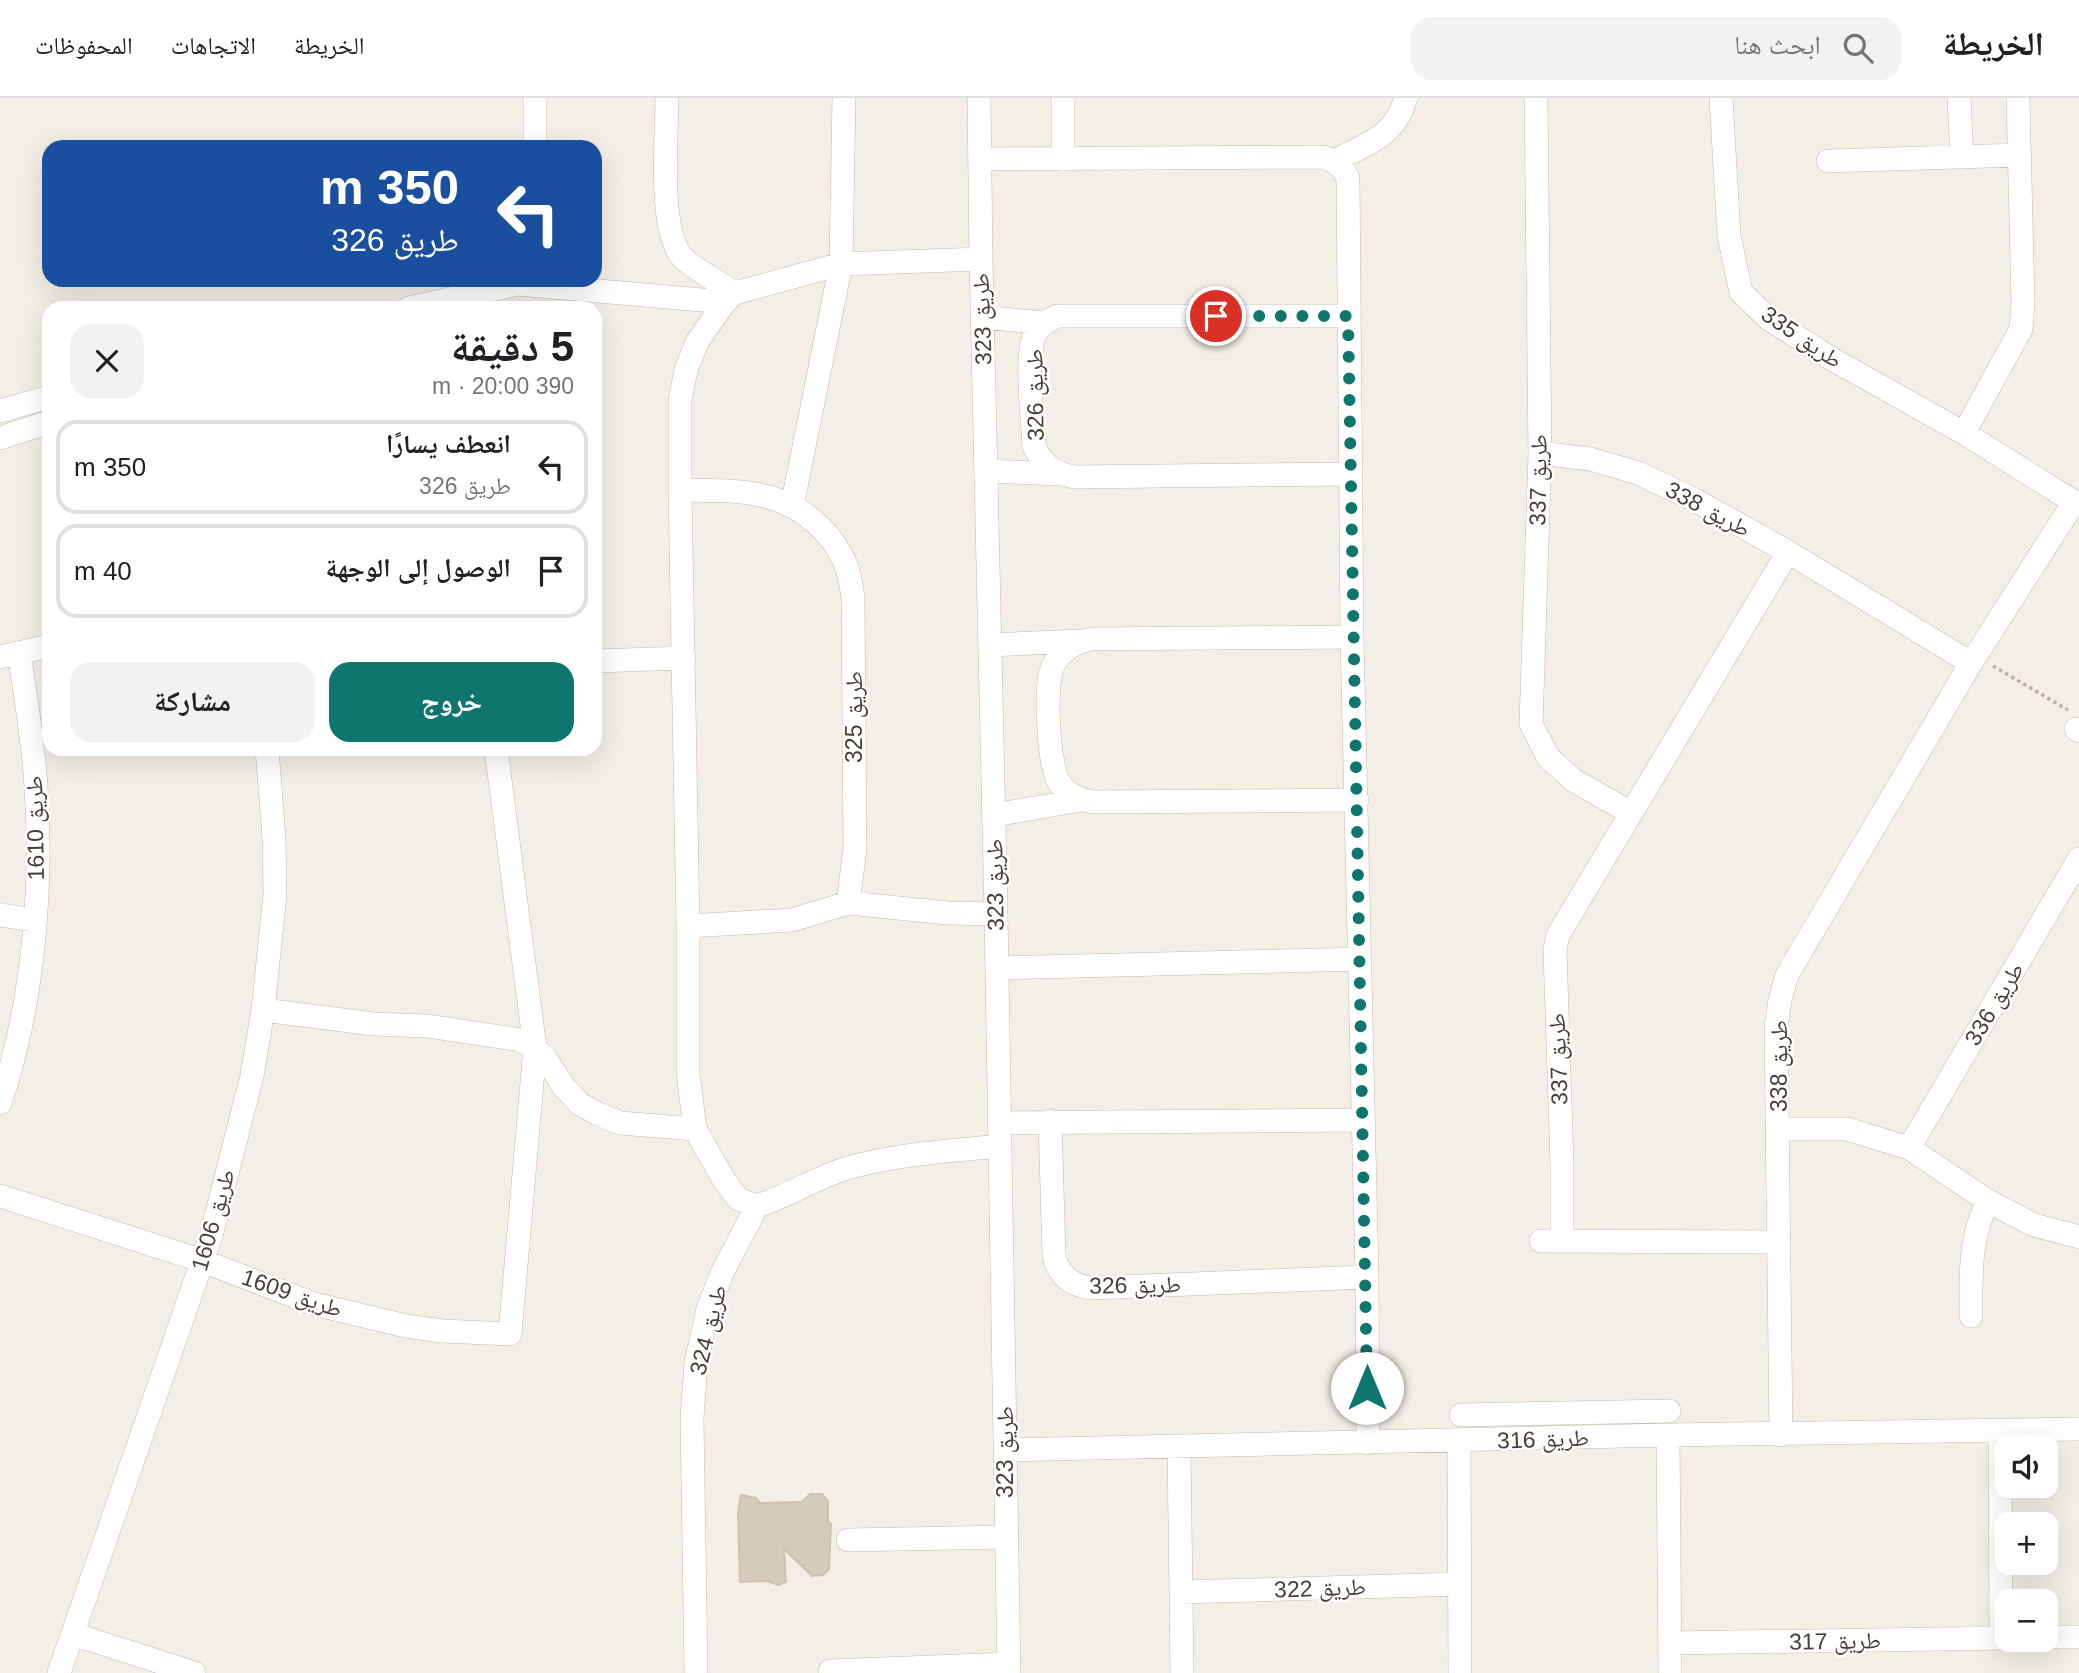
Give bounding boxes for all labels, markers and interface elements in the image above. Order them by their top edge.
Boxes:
search box [1411,17,1901,80]
text: الخريطة [1943,25,2044,62]
icon: search [1839,29,1877,67]
text: ابحث هنا [1734,30,1821,60]
text: المحفوظات [35,32,133,59]
text: الاتجاهات [171,32,256,59]
text: الخريطة [294,32,365,59]
text: 350 m [320,160,459,214]
icon: left [483,168,574,259]
text: طريق 326 [331,222,459,258]
street label: طريق 323 [967,273,998,365]
pin [1186,286,1246,346]
icon: arrive [1197,297,1235,335]
street label: طريق 335 [1756,301,1847,374]
text: 5 دقيقة [451,323,574,370]
button: close [70,324,144,398]
street label: طريق 326 [1021,349,1050,441]
text: 390 m · 20:00 [432,373,574,399]
text: انعطف يسارًا [386,429,511,459]
street label: طريق 337 [1524,434,1553,526]
icon: left [532,448,570,486]
text: 350 m [74,452,146,482]
text: طريق 326 [419,473,511,499]
street label: طريق 338 [1661,476,1755,543]
icon: arrive [532,552,570,590]
text: الوصول إلى الوجهة [326,553,511,583]
text: 40 m [74,556,132,586]
button: مشاركة [70,662,315,742]
button: خروج [329,662,574,742]
street label: طريق 325 [841,671,868,763]
street label: طريق 1610 [21,775,50,881]
street label: طريق 323 [981,839,1010,931]
street label: طريق 336 [1959,958,2030,1051]
street label: طريق 337 [1543,1013,1574,1105]
street label: طريق 338 [1766,1020,1793,1112]
street label: طريق 1606 [186,1166,241,1274]
street label: طريق 1609 [238,1264,346,1323]
street label: طريق 326 [1089,1271,1181,1300]
street label: طريق 324 [684,1282,733,1378]
position arrow [1330,1351,1404,1425]
street label: طريق 323 [992,1406,1019,1498]
street label: طريق 316 [1497,1424,1589,1455]
map controls [1995,1435,2058,1652]
button: sound [1995,1435,2058,1498]
button: + [1995,1512,2058,1575]
street label: طريق 322 [1274,1573,1366,1604]
button: − [1995,1589,2058,1652]
street label: طريق 317 [1789,1627,1881,1656]

